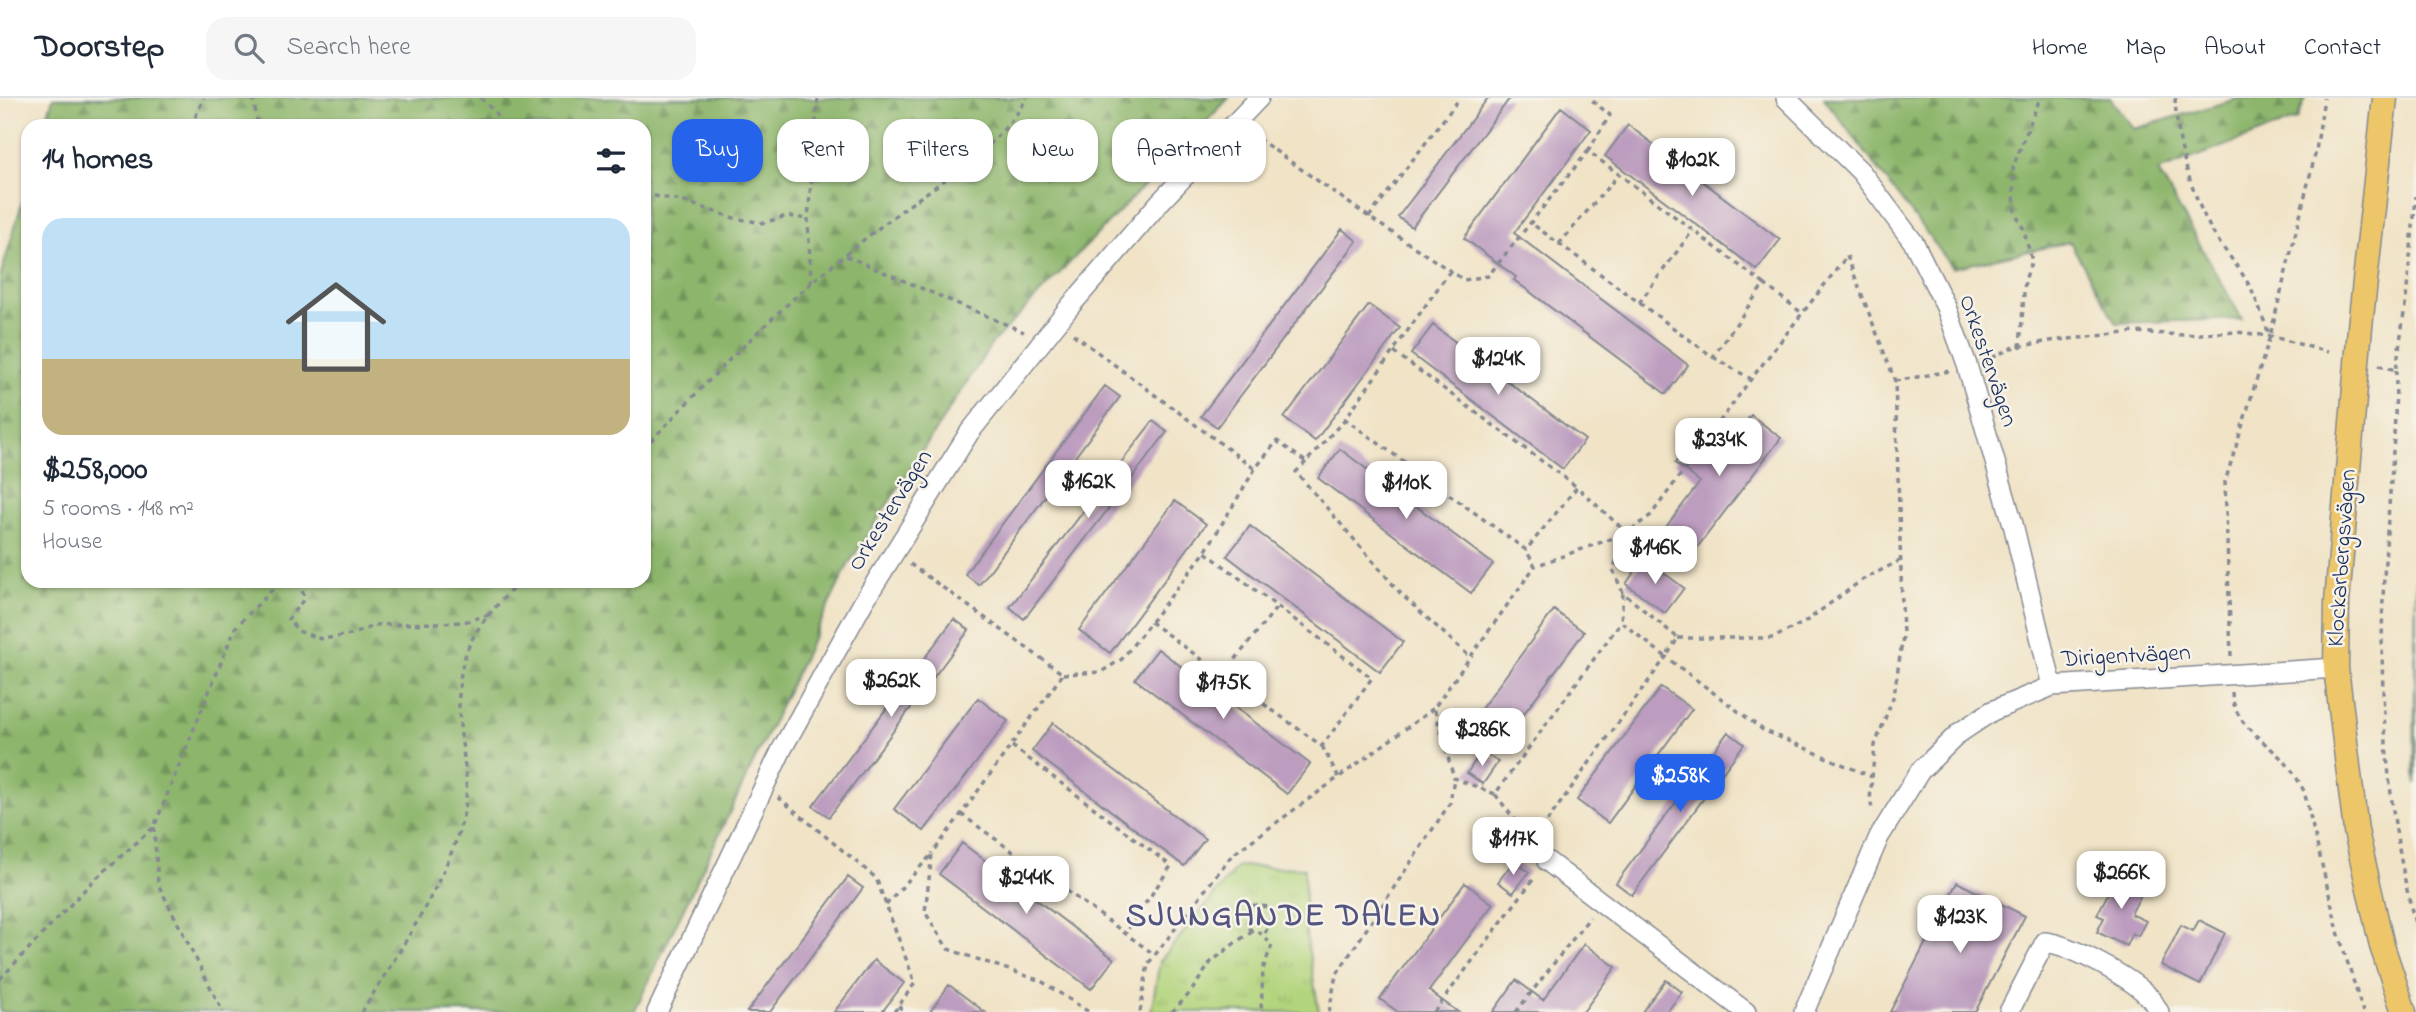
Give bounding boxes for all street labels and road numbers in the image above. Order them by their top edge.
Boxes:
street label: Orkestervägen [1948,290,2026,432]
street label: Orkestervägen [840,443,942,579]
street label: Klockarbergsvägen [2319,468,2367,648]
street label: Dirigentvägen [2059,636,2192,678]

